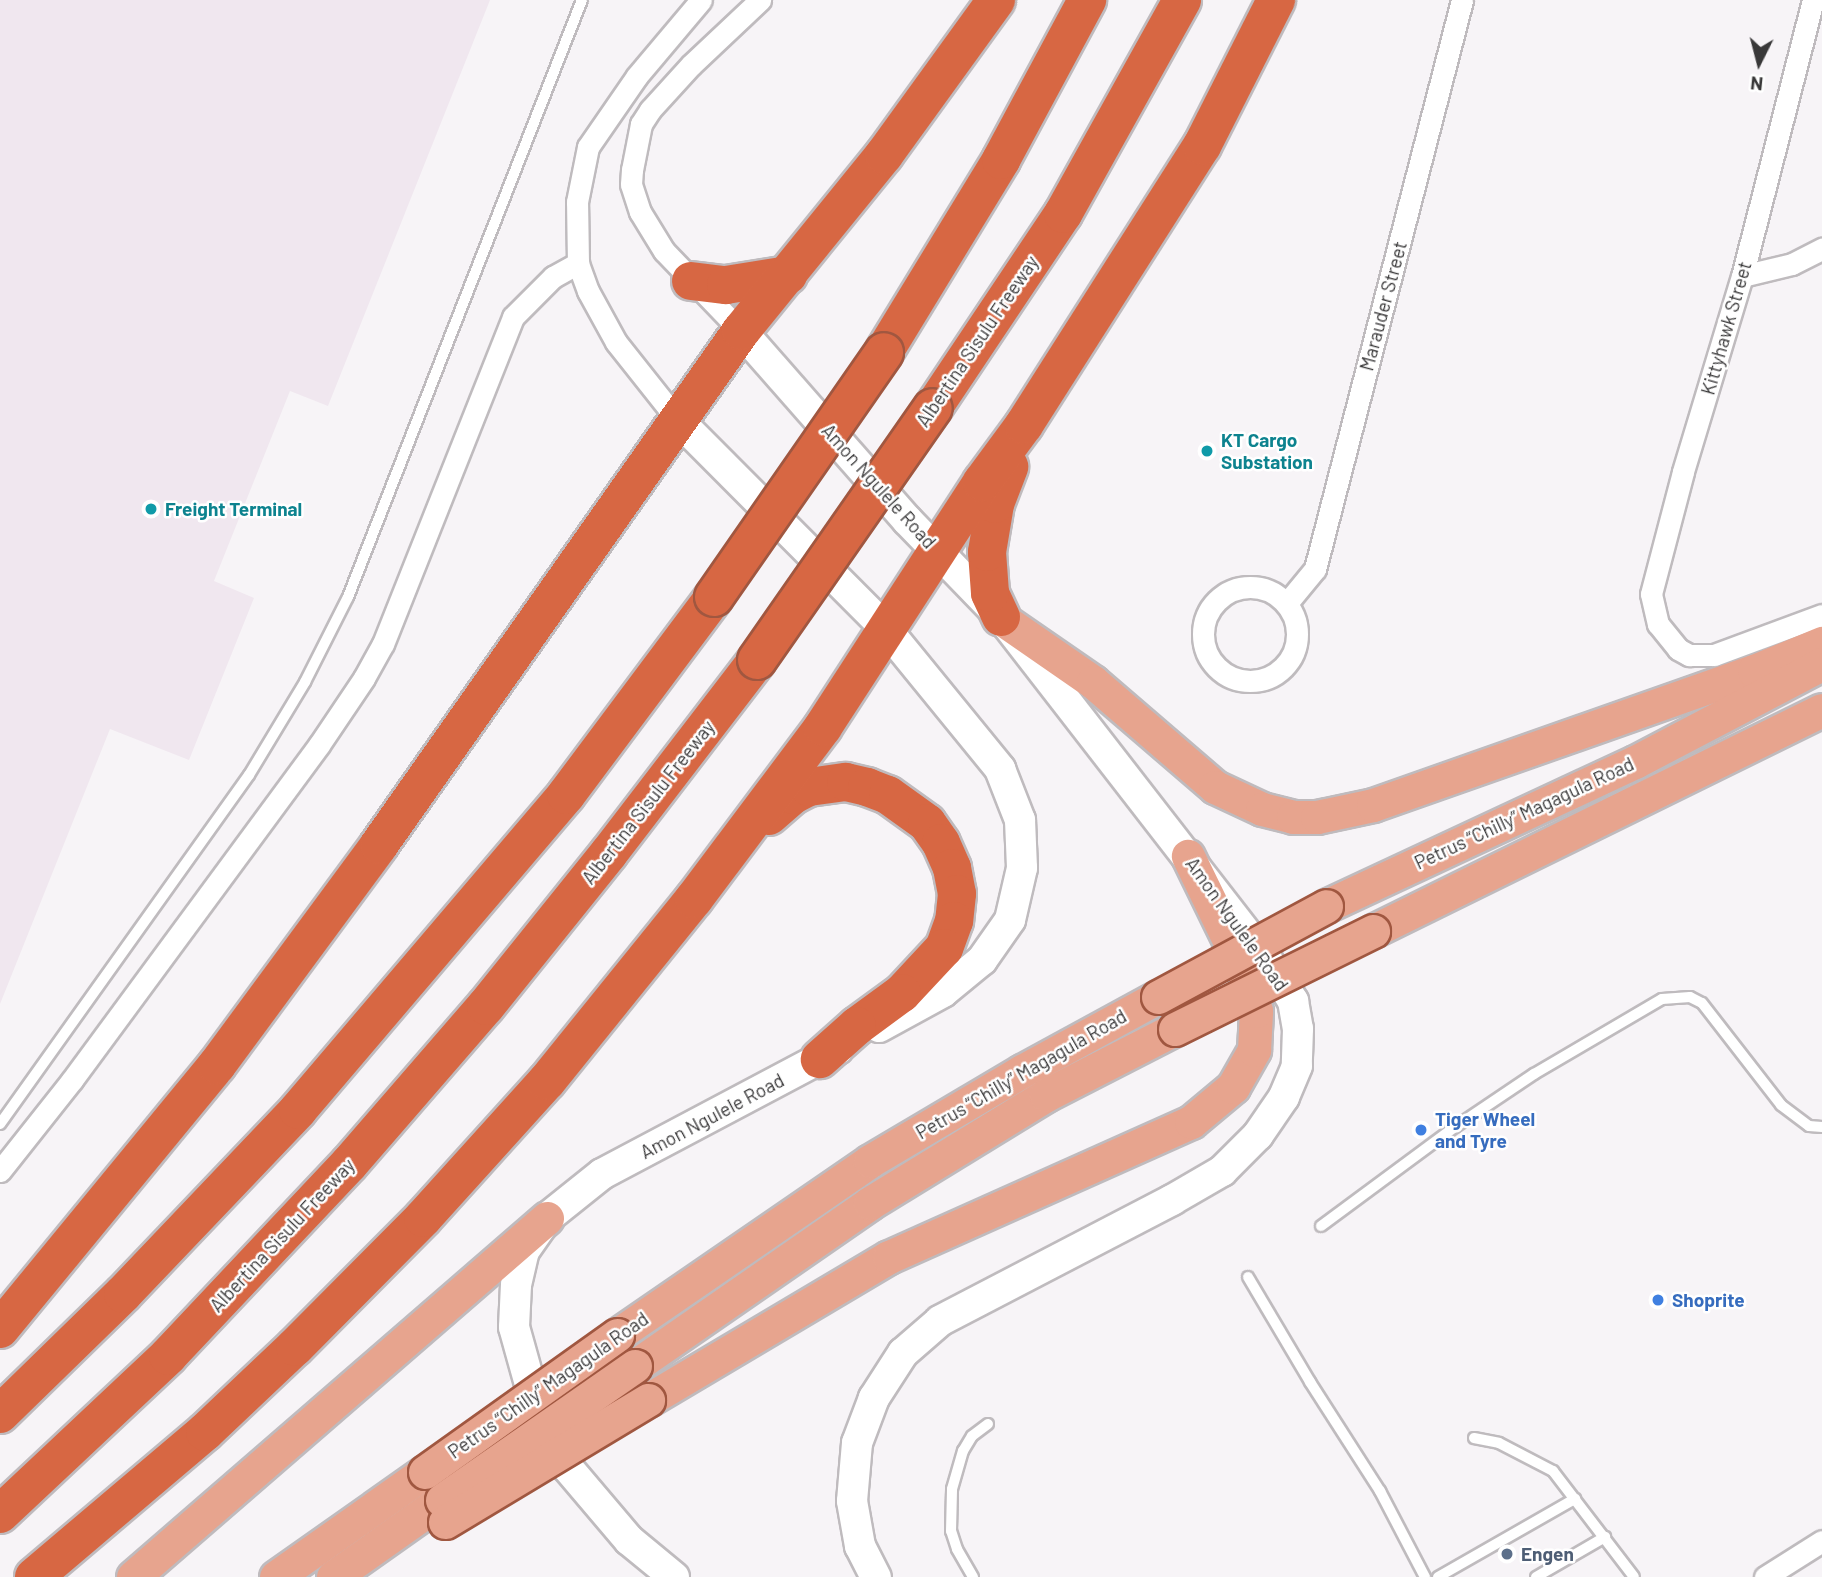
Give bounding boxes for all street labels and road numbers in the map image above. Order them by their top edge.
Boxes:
street label: Marauder Street [1355,239,1411,373]
street label: Albertina Sisulu Freeway [911,251,1043,431]
street label: Kittyhawk Street [1696,259,1756,397]
street label: Amon Ngulele Road [817,419,941,553]
street label: Albertina Sisulu Freeway [577,715,719,889]
street label: Petrus “Chilly” Magagula Road [1411,752,1637,874]
street label: Amon Ngulele Road [1181,853,1293,995]
street label: Petrus “Chilly” Magagula Road [912,1004,1130,1144]
street label: Amon Ngulele Road [636,1068,788,1164]
street label: Albertina Sisulu Freeway [205,1153,359,1317]
street label: Petrus “Chilly” Magagula Road [443,1307,653,1463]

